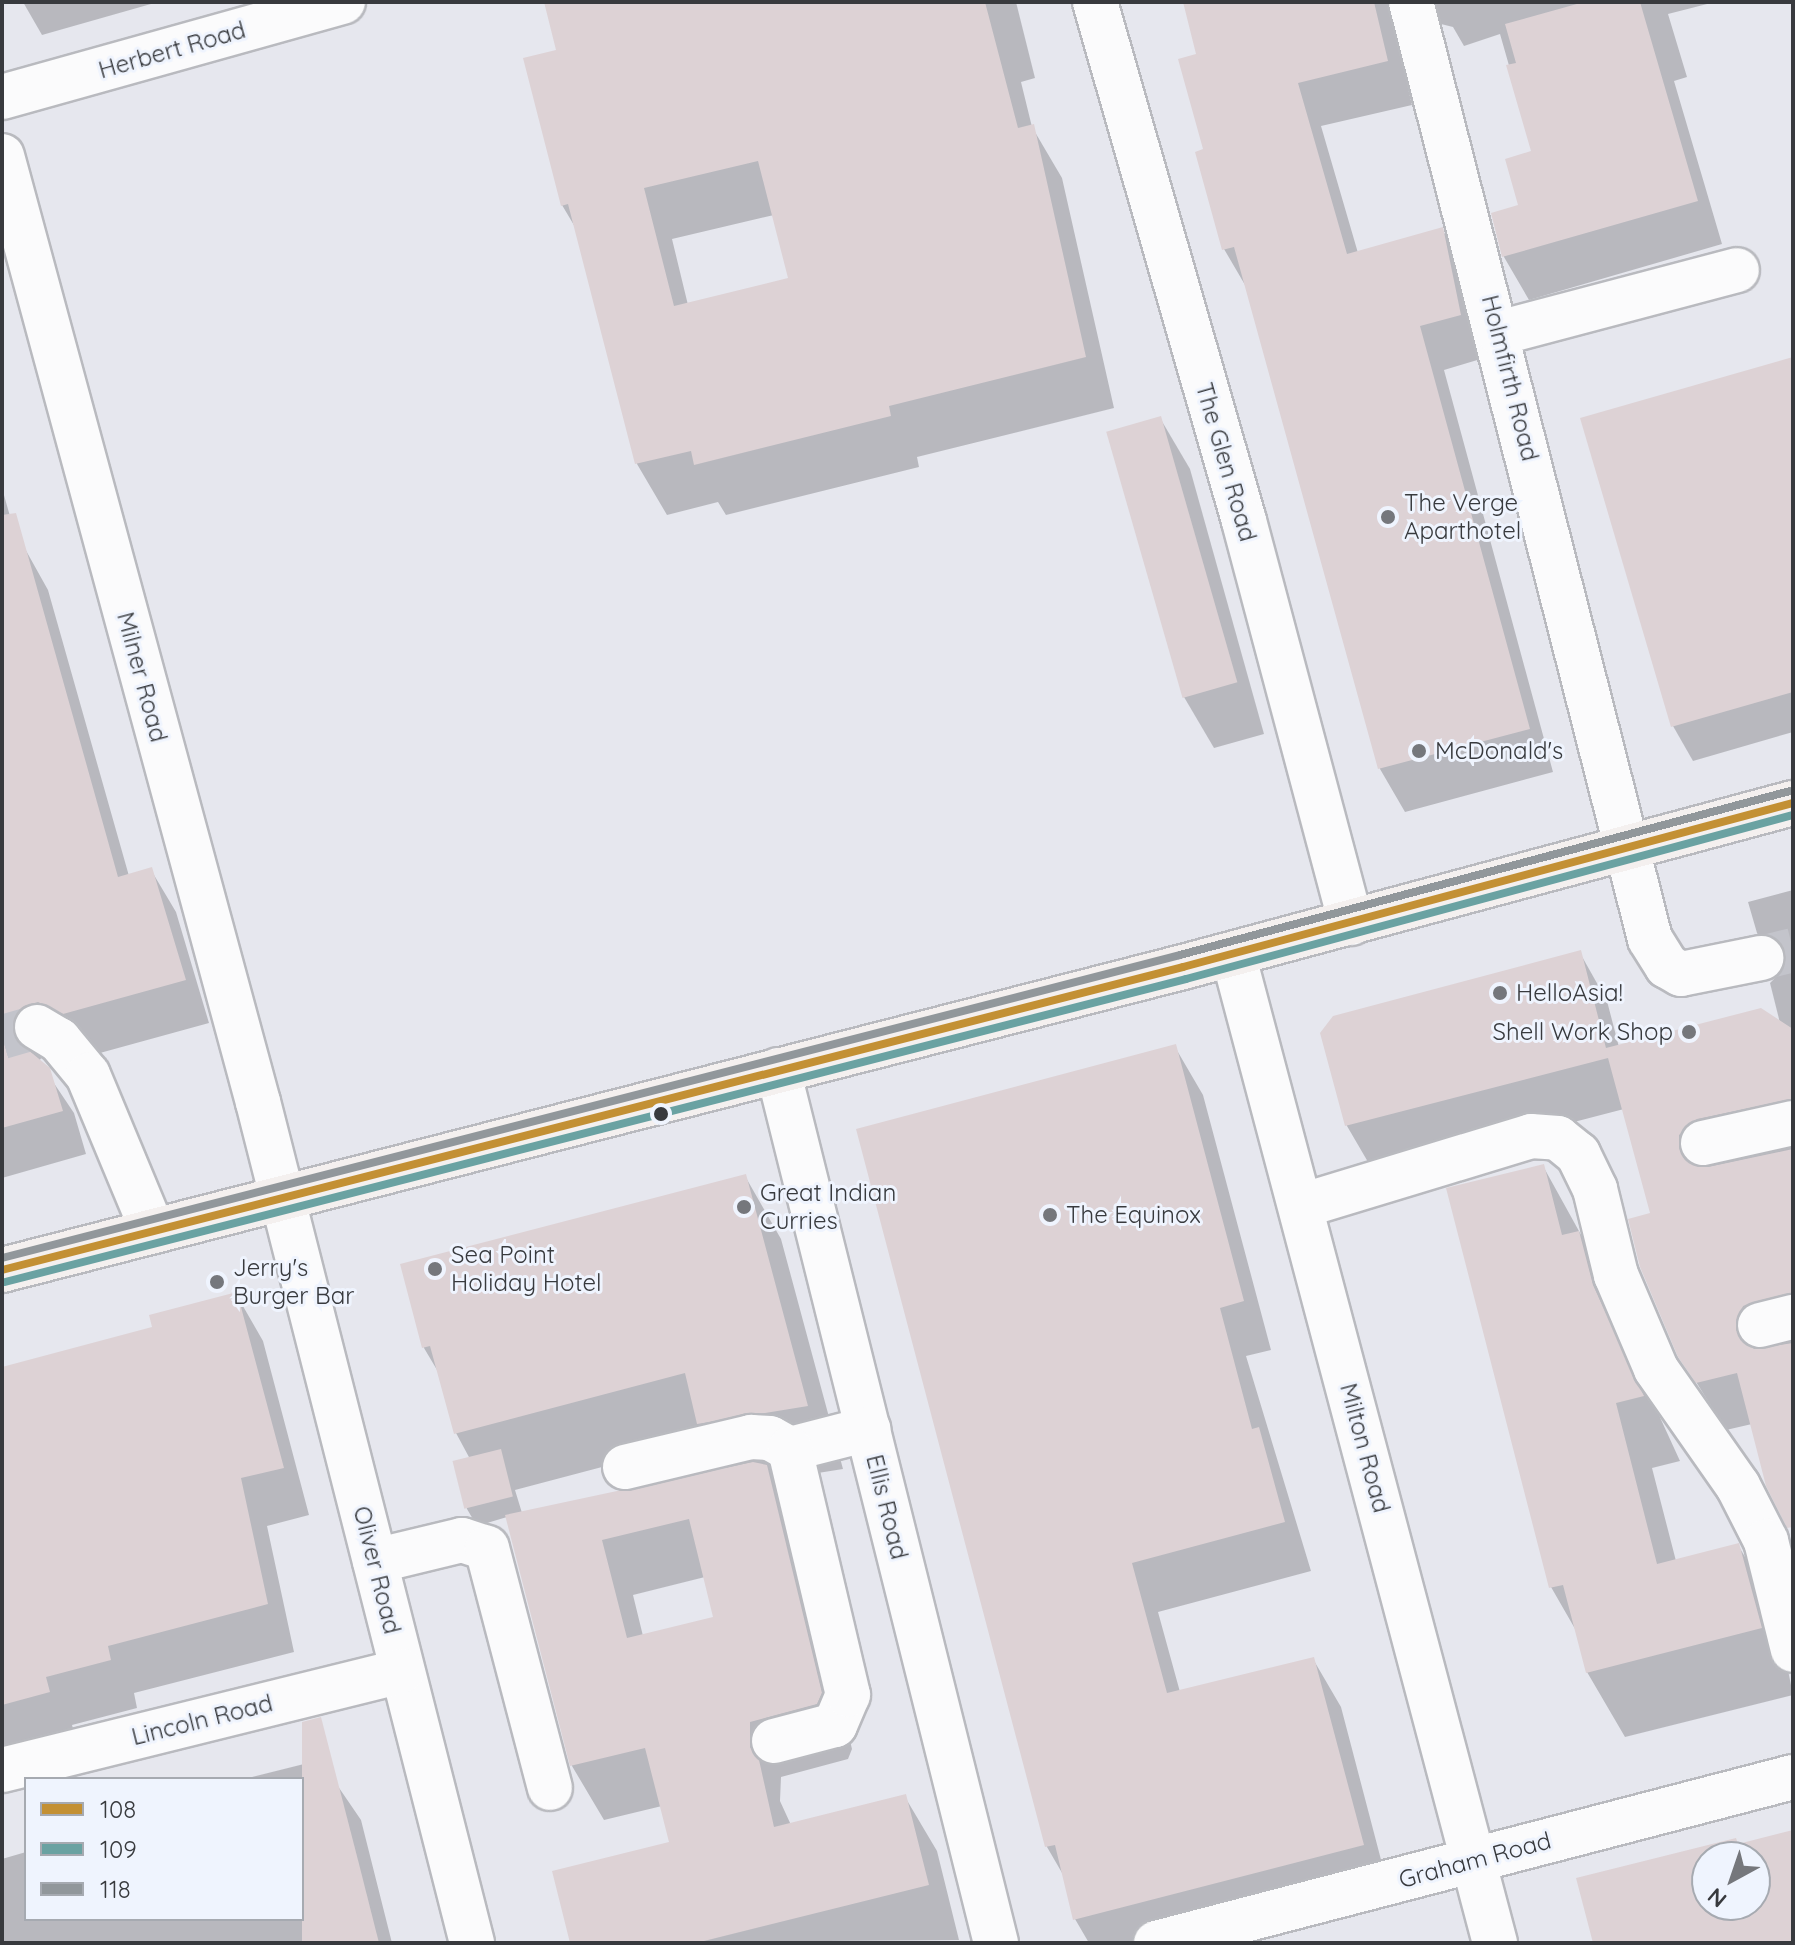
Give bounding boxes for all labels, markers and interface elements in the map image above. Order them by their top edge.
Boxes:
street label: Herbert Road [95,15,249,85]
street label: Holmfirth Road [1475,292,1545,464]
street label: The Glen Road [1190,379,1262,545]
place label: The Verge Aparthotel [1404,489,1521,545]
marker: The Verge Aparthotel [1379,508,1397,526]
street label: Milner Road [111,609,173,745]
place label: McDonald's [1435,737,1563,765]
marker: McDonald's [1410,742,1428,760]
place label: HelloAsia! [1516,979,1623,1007]
marker: HelloAsia! [1491,984,1509,1002]
place label: Shell Work Shop [1493,1018,1673,1046]
marker: Shell Work Shop [1680,1023,1698,1041]
unlabelled marker [653,1106,669,1122]
place label: Great Indian Curries [760,1179,896,1235]
marker: Great Indian Curries [735,1198,753,1216]
place label: The Equinox [1066,1201,1201,1229]
marker: The Equinox [1041,1206,1059,1224]
place label: Sea Point Holiday Hotel [451,1241,602,1297]
place label: Jerry's Burger Bar [233,1254,354,1310]
marker: Sea Point Holiday Hotel [426,1260,444,1278]
marker: Jerry's Burger Bar [208,1273,226,1291]
street label: Milton Road [1334,1380,1396,1516]
street label: Ellis Road [860,1452,914,1562]
street label: Oliver Road [347,1503,407,1637]
street label: Lincoln Road [129,1689,275,1751]
legend [24,1777,304,1921]
text: 108 [100,1794,136,1824]
street label: Graham Road [1396,1826,1554,1894]
text: 109 [100,1834,137,1864]
north arrow [1691,1841,1771,1921]
text: 118 [100,1874,131,1904]
text: N [1702,1882,1732,1914]

